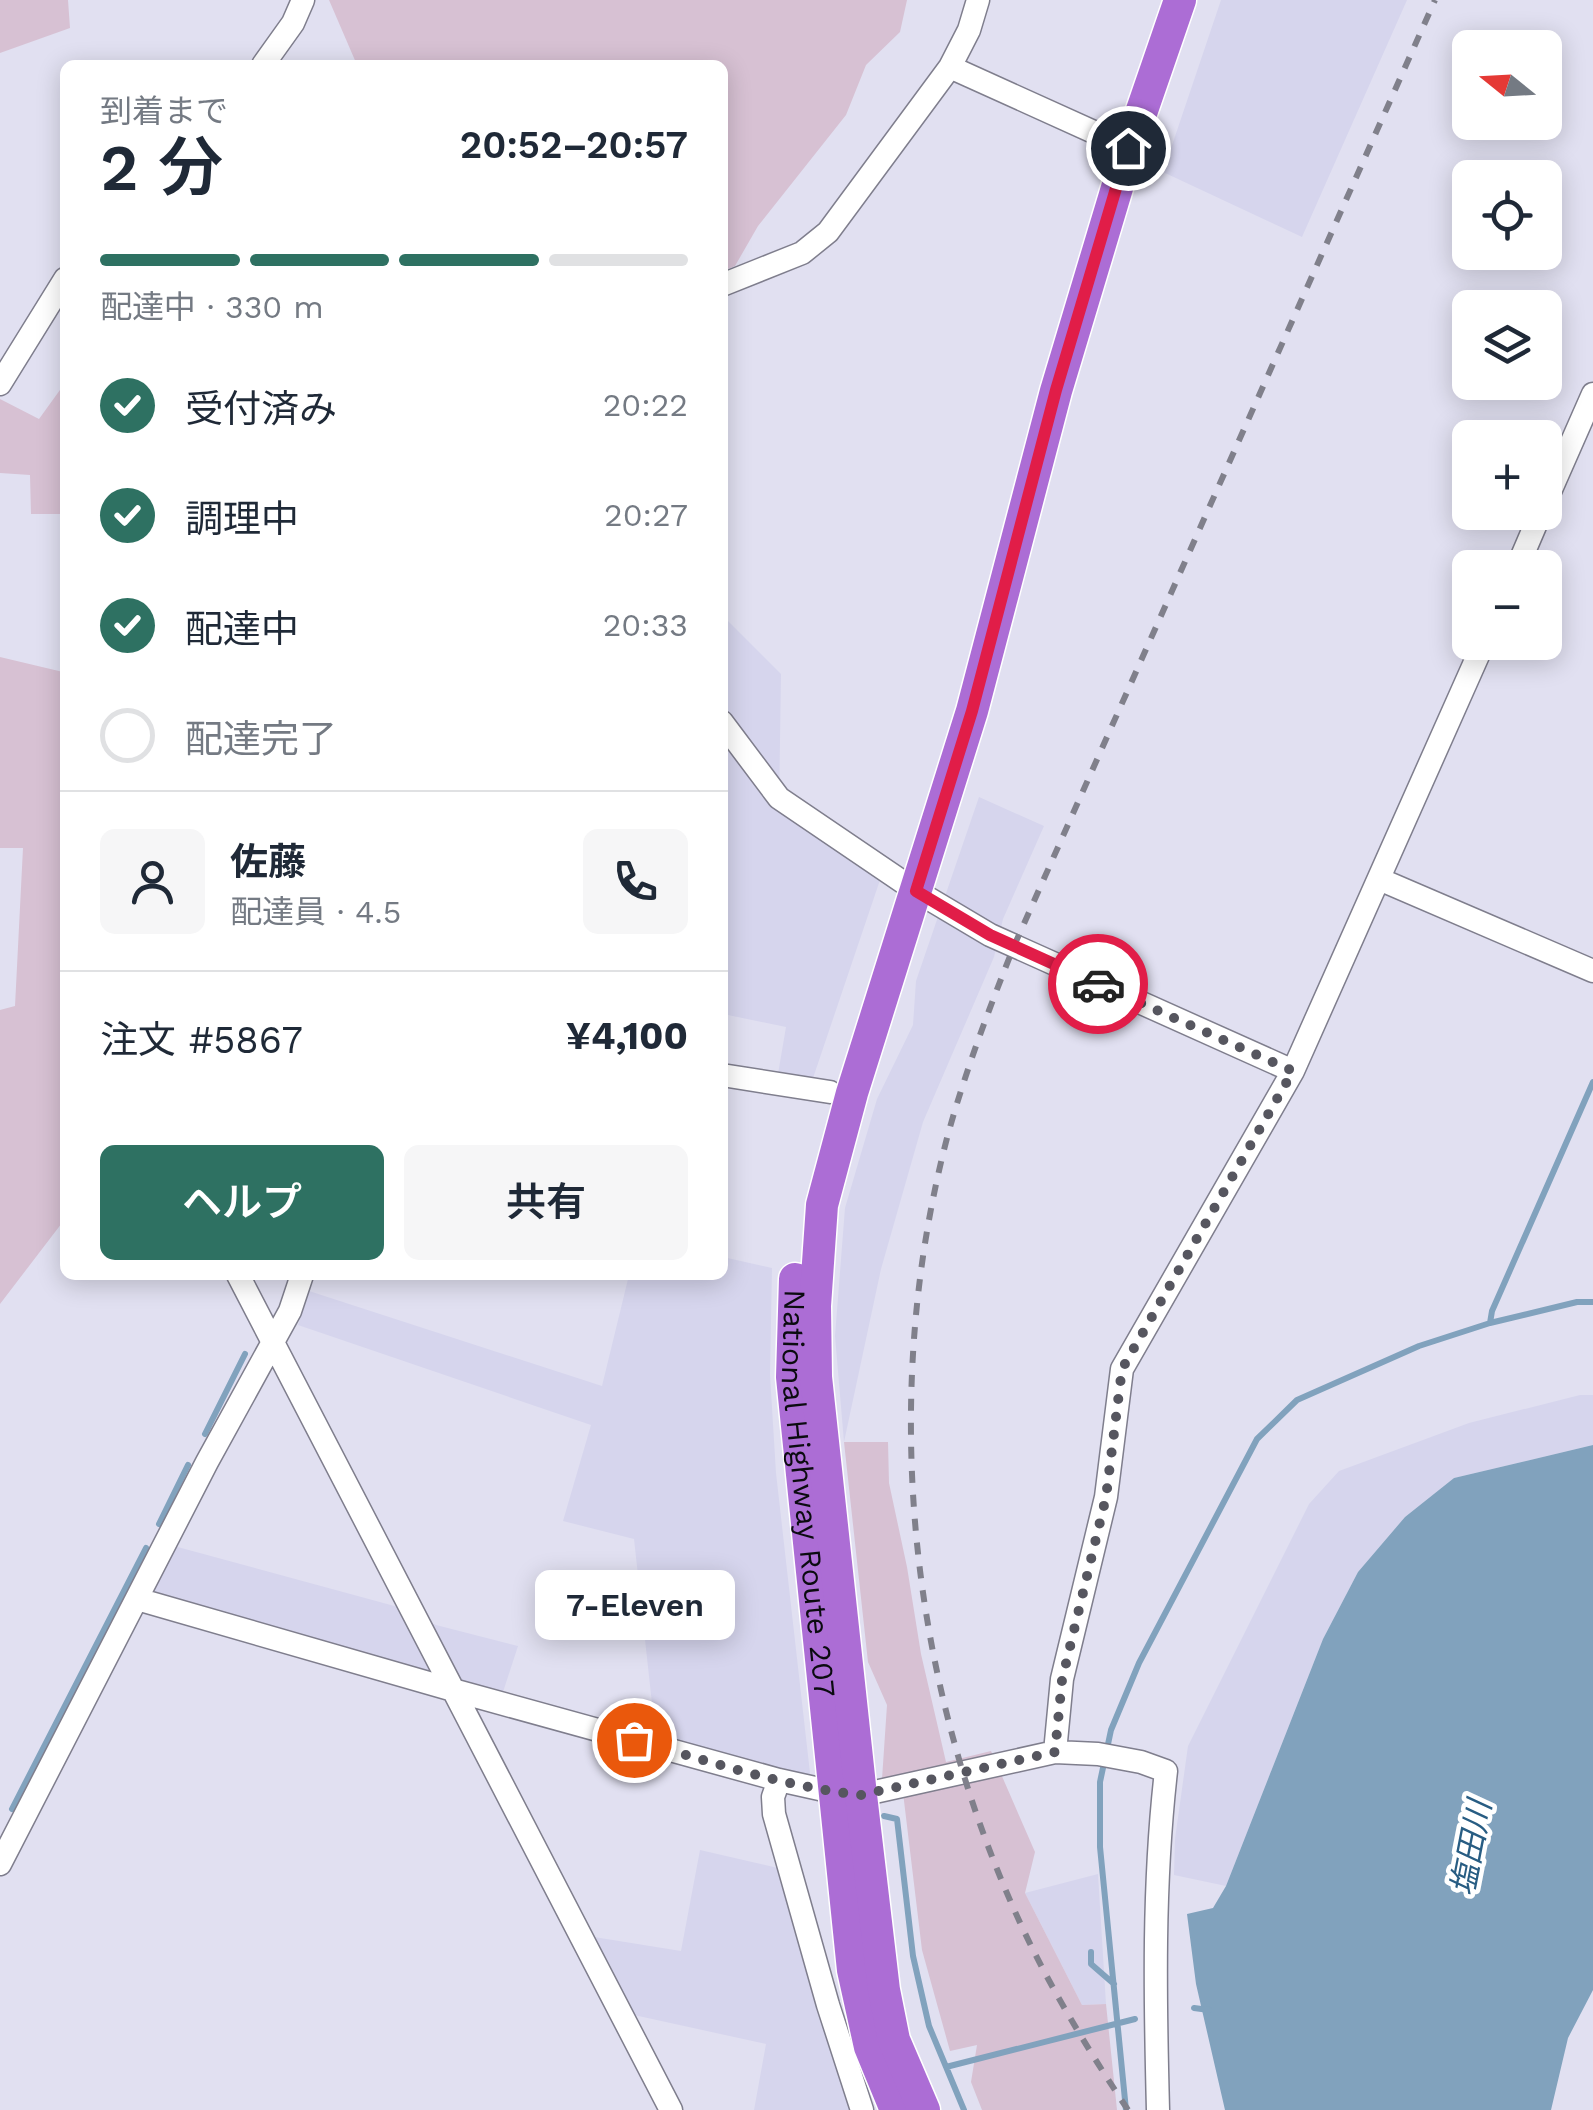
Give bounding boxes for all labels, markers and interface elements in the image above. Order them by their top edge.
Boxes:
north arrow [1452,30,1562,140]
map controls [1452,30,1562,660]
text: 到着まで [100,92,228,130]
pin [1086,106,1171,191]
icon: home [1101,121,1156,176]
text: 20:52–20:57 [460,123,688,167]
text: 2 分 [100,130,223,206]
button: locate [1452,160,1562,270]
text: 配達中 · 330 m [100,288,324,326]
button: layers [1452,290,1562,400]
icon: check [100,378,155,433]
text: 20:22 [603,386,688,424]
text: 受付済み [185,387,337,431]
button: + [1452,420,1562,530]
icon: check [100,488,155,543]
text: 20:27 [604,496,688,534]
text: 調理中 [185,497,299,541]
button: − [1452,550,1562,660]
icon: check [100,598,155,653]
text: 20:33 [603,606,688,644]
text: 配達中 [185,607,299,651]
text: 配達完了 [185,717,337,761]
button: person [100,829,205,934]
button: phone [583,829,688,934]
text: 佐藤 [230,840,306,884]
text: 配達員 · 4.5 [230,893,401,931]
courier [1048,934,1148,1034]
icon: car [1071,957,1126,1012]
text: ¥4,100 [566,1014,688,1058]
text: 注文 #5867 [100,1018,303,1062]
button: ヘルプ [100,1145,384,1260]
button: 共有 [404,1145,688,1260]
street label: National Highway Route 207 [775,1289,843,1699]
callout: 7-Eleven [534,1570,734,1640]
text: 7-Eleven [566,1586,704,1624]
pin [592,1698,677,1783]
icon: bag [607,1713,662,1768]
water label: 塩田川 [1443,1794,1499,1899]

